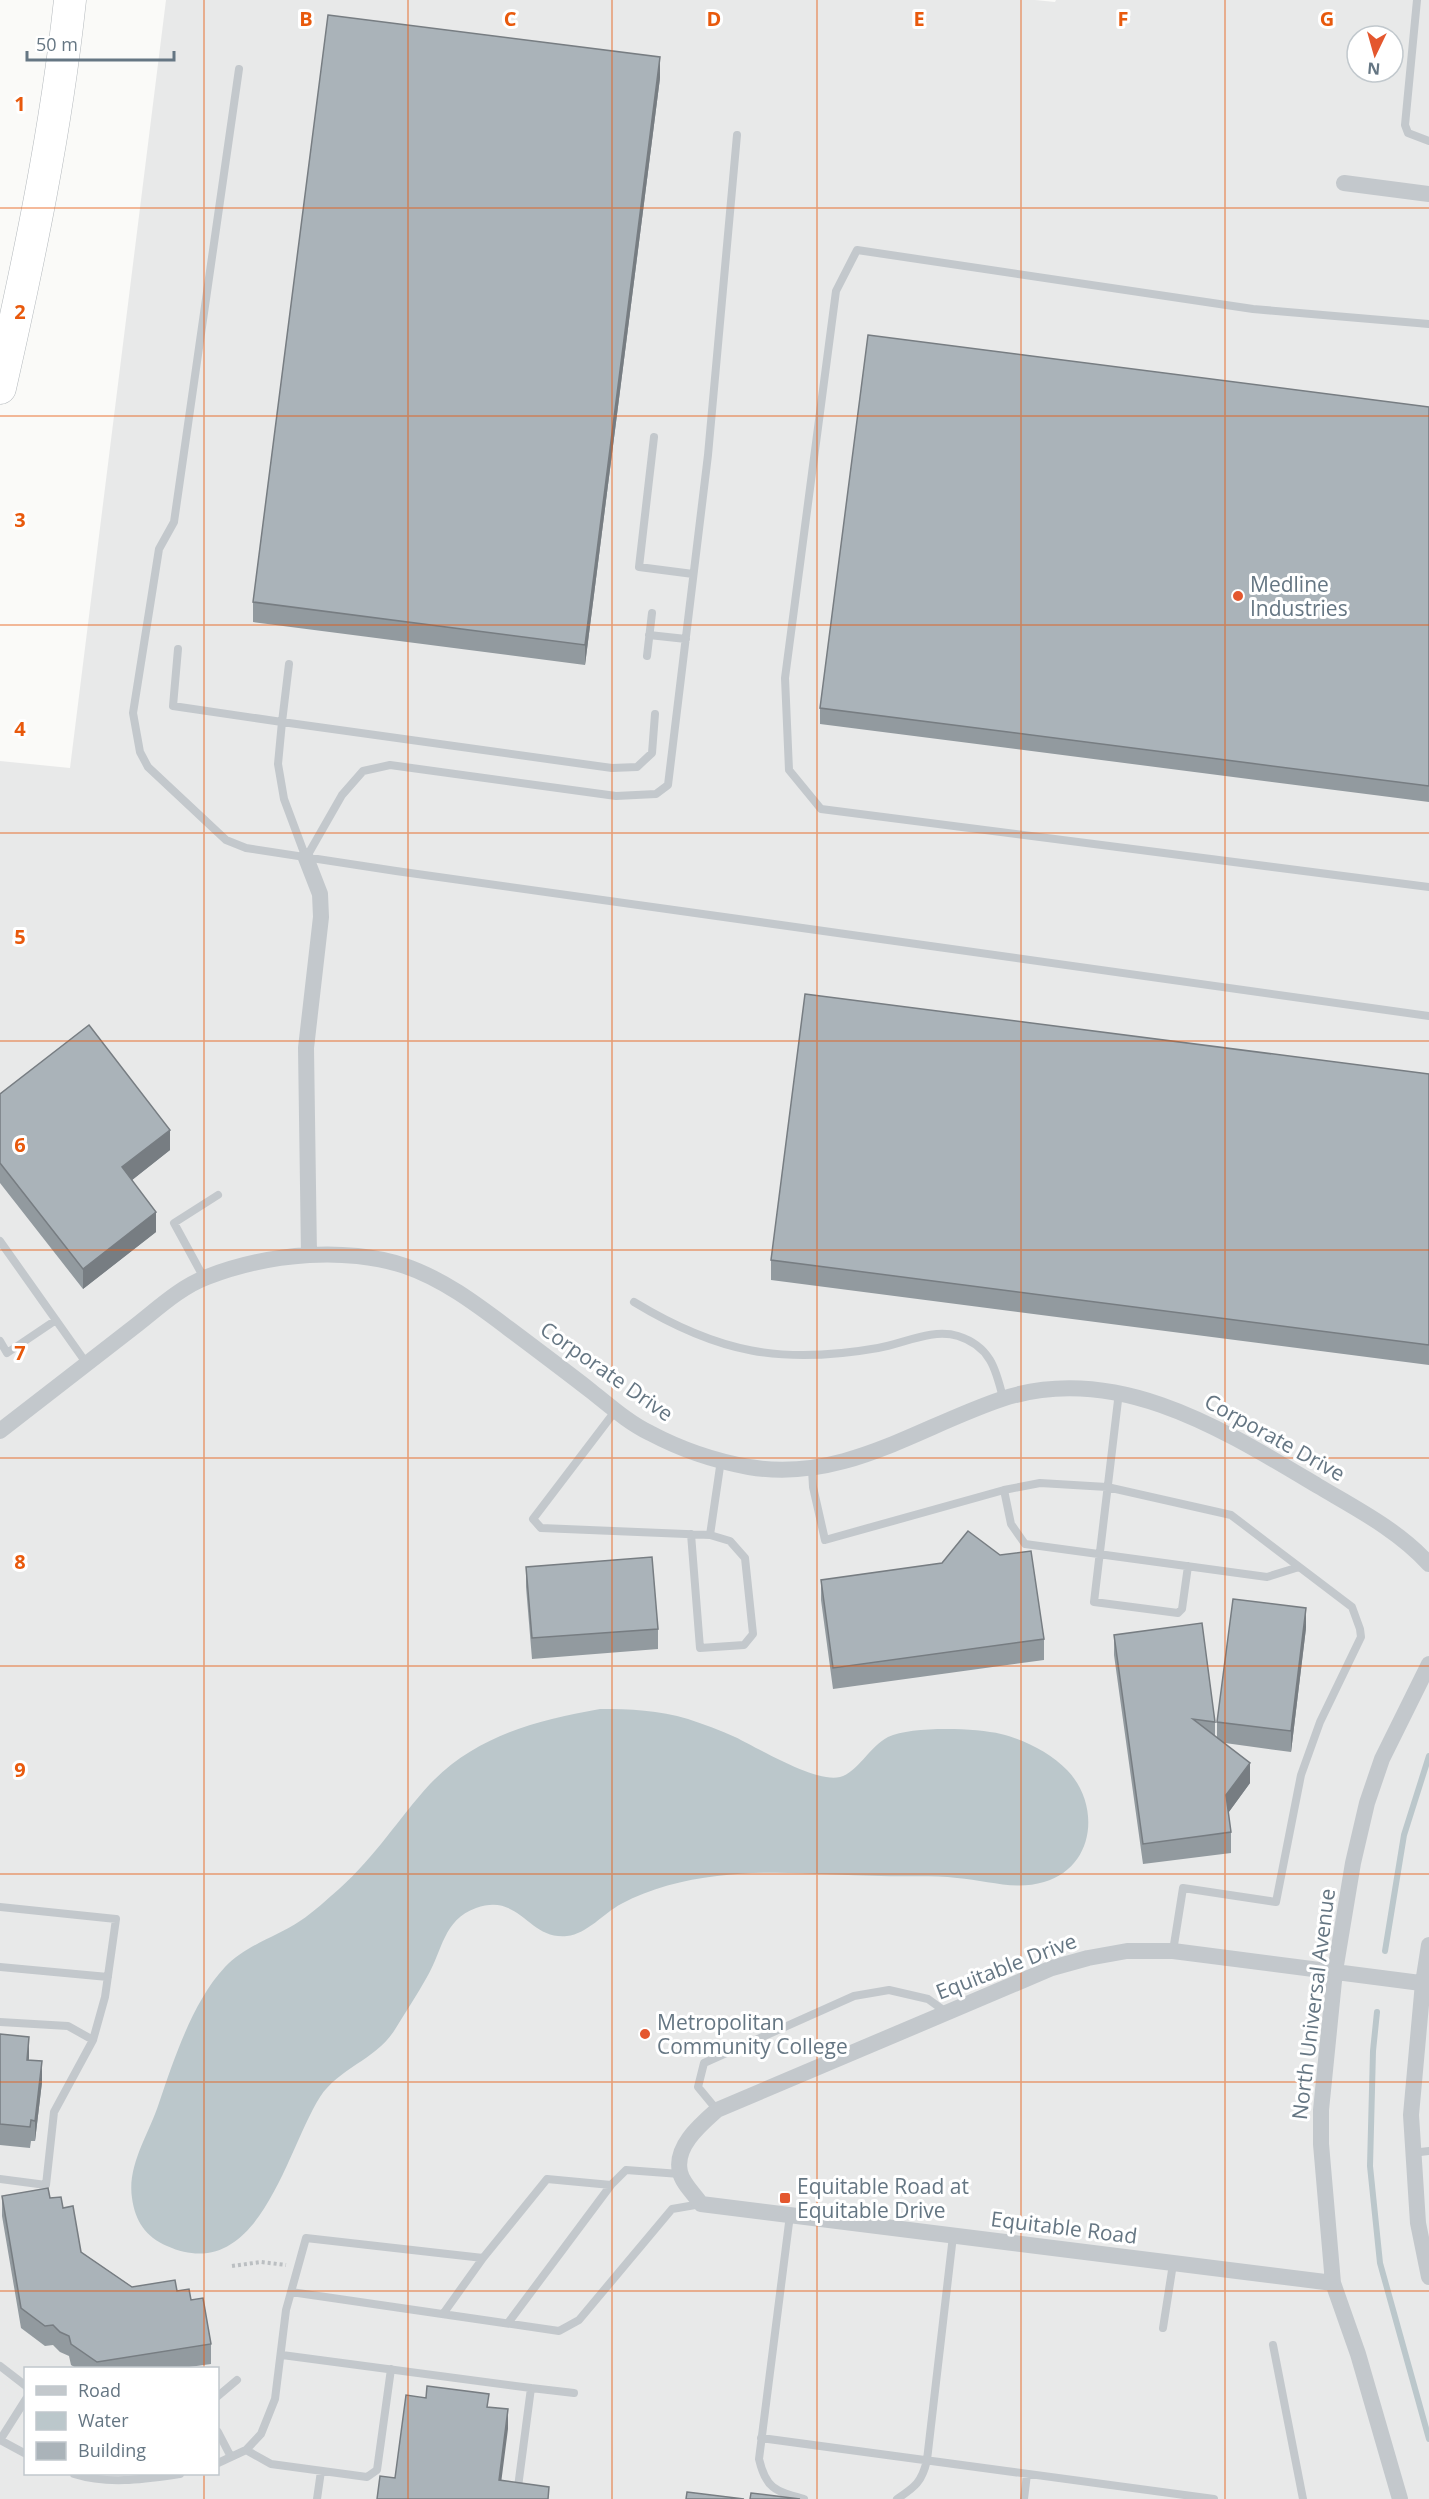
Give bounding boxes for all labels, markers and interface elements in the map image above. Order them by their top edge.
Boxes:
text: B [299,5,313,32]
text: C [504,5,517,32]
text: D [707,5,721,32]
text: E [913,5,925,32]
text: F [1118,5,1128,32]
text: G [1320,5,1334,32]
scale bar [27,24,174,62]
north arrow [1345,24,1405,84]
text: 50 m [36,32,78,56]
text: N [1366,57,1381,80]
text: 1 [14,90,26,117]
text: 2 [14,298,26,325]
text: 3 [14,506,26,533]
place label: Medline Industries [1250,570,1348,622]
marker: Medline Industries [1231,589,1245,603]
text: 4 [14,715,26,742]
text: 5 [14,923,26,950]
text: 6 [14,1131,26,1158]
street label: Corporate Drive [535,1315,679,1427]
text: 7 [14,1339,26,1366]
street label: Corporate Drive [1200,1387,1350,1487]
text: 8 [14,1548,26,1575]
text: 9 [14,1756,26,1783]
street label: North Universal Avenue [1285,1887,1341,2121]
street label: Equitable Drive [932,1926,1080,2006]
place label: Metropolitan Community College [657,2008,848,2060]
marker: Metropolitan Community College [638,2027,652,2041]
place label: Equitable Road at Equitable Drive [797,2172,969,2224]
marker: Equitable Road at Equitable Drive [778,2191,792,2205]
street label: Equitable Road [989,2204,1139,2250]
legend [24,2367,219,2475]
text: Road [78,2378,121,2402]
text: Water [78,2408,129,2432]
text: Building [78,2438,146,2462]

